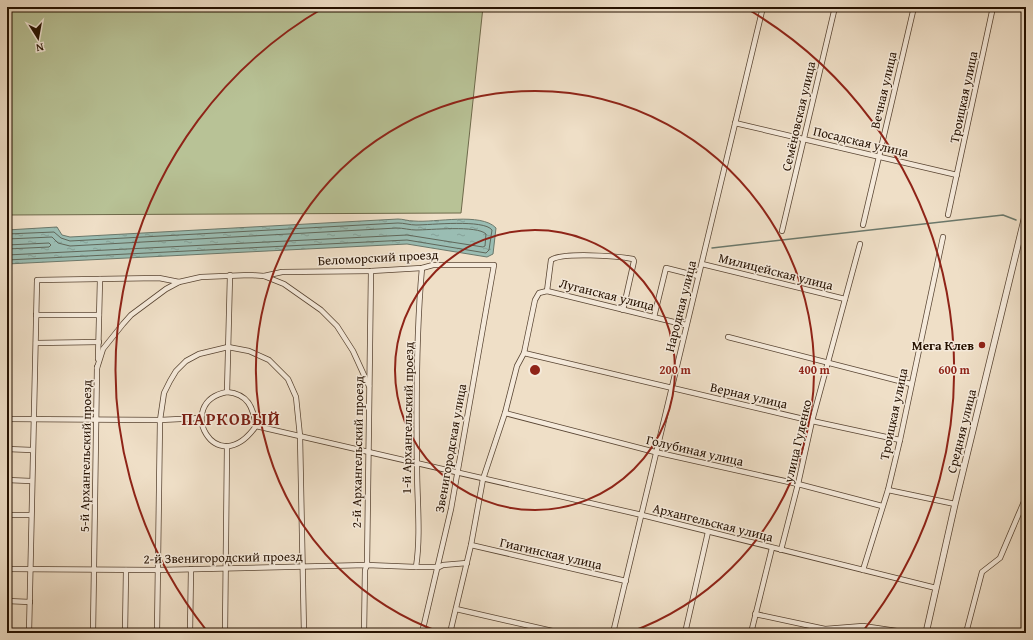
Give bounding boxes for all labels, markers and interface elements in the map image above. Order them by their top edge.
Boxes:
north arrow [18,18,58,58]
text: N [34,39,45,56]
street label: Вечная улица [865,49,902,131]
street label: Троицкая улица [944,49,983,145]
street label: Семёновская улица [777,58,821,173]
street label: Посадская улица [811,121,911,162]
street label: Беломорский проезд [317,245,439,270]
street label: Милицейская улица [717,248,836,295]
street label: Народная улица [660,258,701,354]
street label: Луганская улица [557,273,657,316]
place label: Мега Клев [912,336,974,355]
marker: Мега Клев [977,340,987,350]
street label: 1-й Архангельский проезд [397,342,418,494]
text: 200 m [659,361,692,378]
text: 400 m [798,361,831,378]
text: 600 m [938,361,971,378]
centre of rings [528,363,542,377]
street label: Троицкая улица [874,366,913,462]
street label: 2-й Архангельский проезд [347,376,368,528]
street label: Верная улица [708,377,790,414]
street label: 5-й Архангельский проезд [75,380,96,532]
street label: Звенигородская улица [430,381,471,514]
street label: Средняя улица [942,386,981,475]
street label: улица Гуденко [778,397,816,486]
district label: ПАРКОВЫЙ [181,406,281,431]
street label: Голубиная улица [644,430,746,471]
street label: Архангельская улица [651,498,776,547]
street label: Гиагинская улица [498,532,605,575]
street label: 2-й Звенигородский проезд [143,547,303,568]

